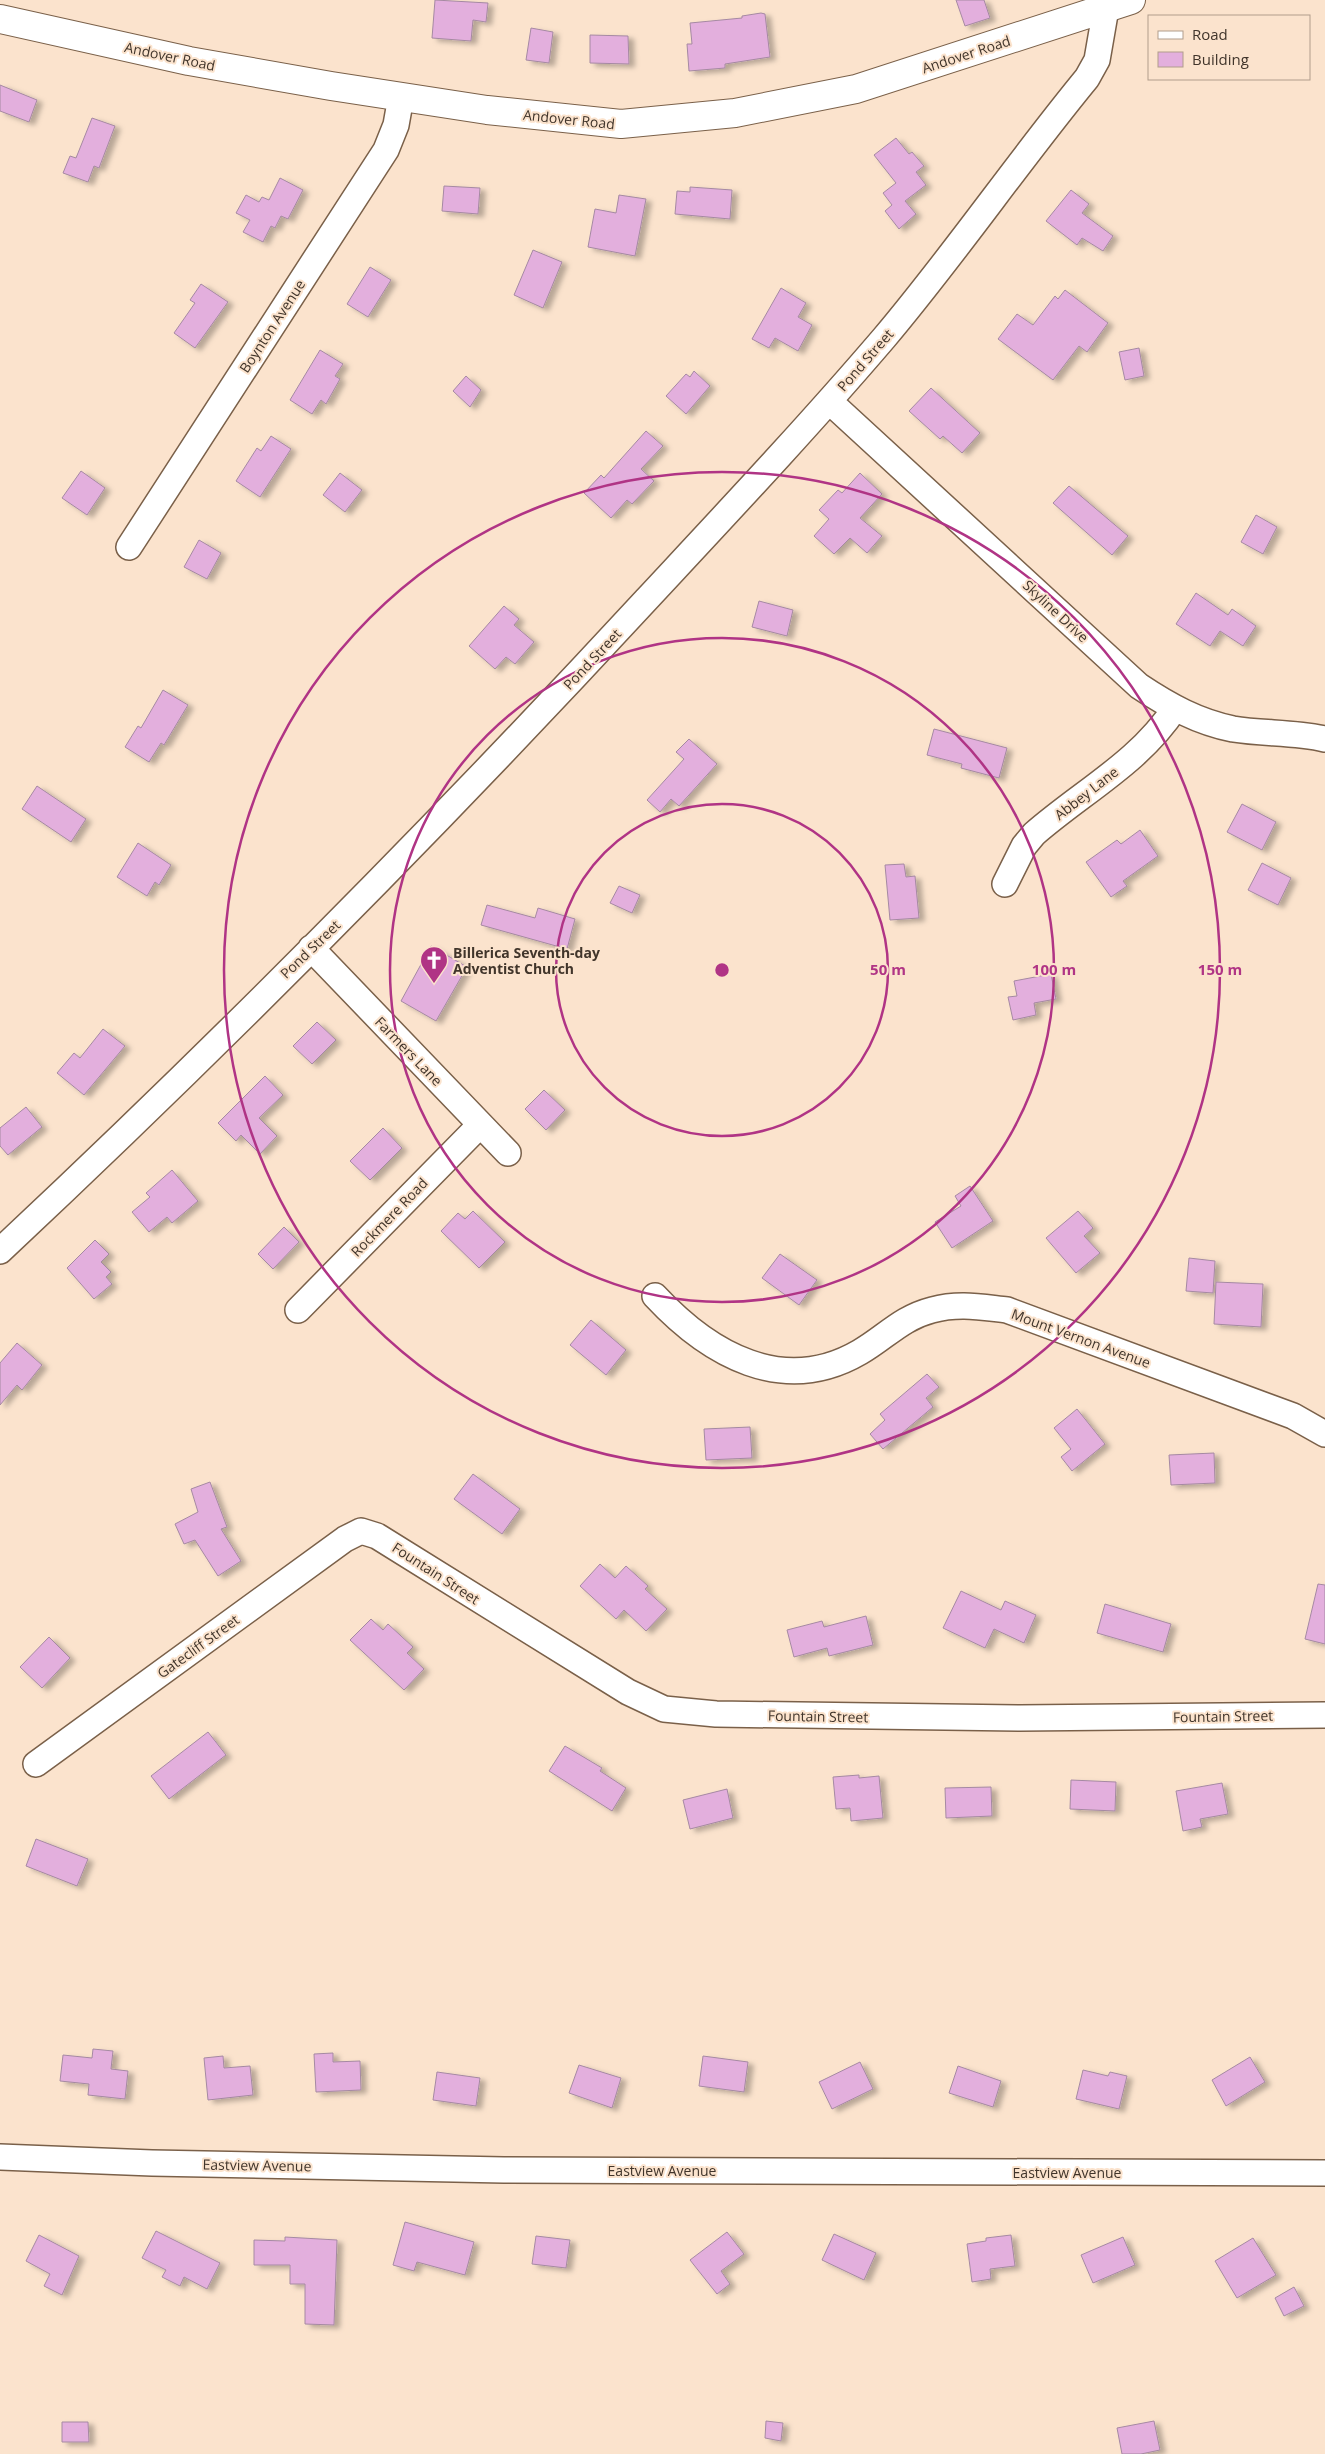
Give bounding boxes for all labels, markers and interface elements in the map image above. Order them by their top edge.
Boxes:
legend [1148,15,1310,80]
text: Road [1192,24,1228,44]
street label: Andover Road [919,31,1013,77]
street label: Andover Road [123,37,217,75]
text: Building [1192,49,1249,69]
street label: Andover Road [522,105,616,133]
street label: Boynton Avenue [235,276,309,376]
street label: Pond Street [833,325,897,395]
street label: Skyline Drive [1019,576,1093,647]
street label: Pond Street [559,624,625,694]
street label: Abbey Lane [1050,762,1122,824]
street label: Pond Street [276,916,344,982]
place label: Billerica Seventh-day Adventist Church [453,943,600,978]
church icon: Billerica Seventh-day Adventist Church [419,945,449,984]
text: 50 m [870,959,906,979]
text: 100 m [1032,959,1076,979]
text: 150 m [1198,959,1242,979]
centre of rings [713,961,731,979]
street label: Farmers Lane [371,1012,447,1090]
street label: Rockmere Road [347,1174,431,1260]
street label: Mount Vernon Avenue [1009,1304,1153,1372]
street label: Fountain Street [389,1538,483,1608]
street label: Gatecliff Street [153,1610,243,1682]
street label: Fountain Street [768,1706,868,1726]
street label: Fountain Street [1173,1706,1273,1726]
street label: Eastview Avenue [202,2155,312,2175]
street label: Eastview Avenue [608,2161,717,2180]
street label: Eastview Avenue [1013,2163,1122,2182]

